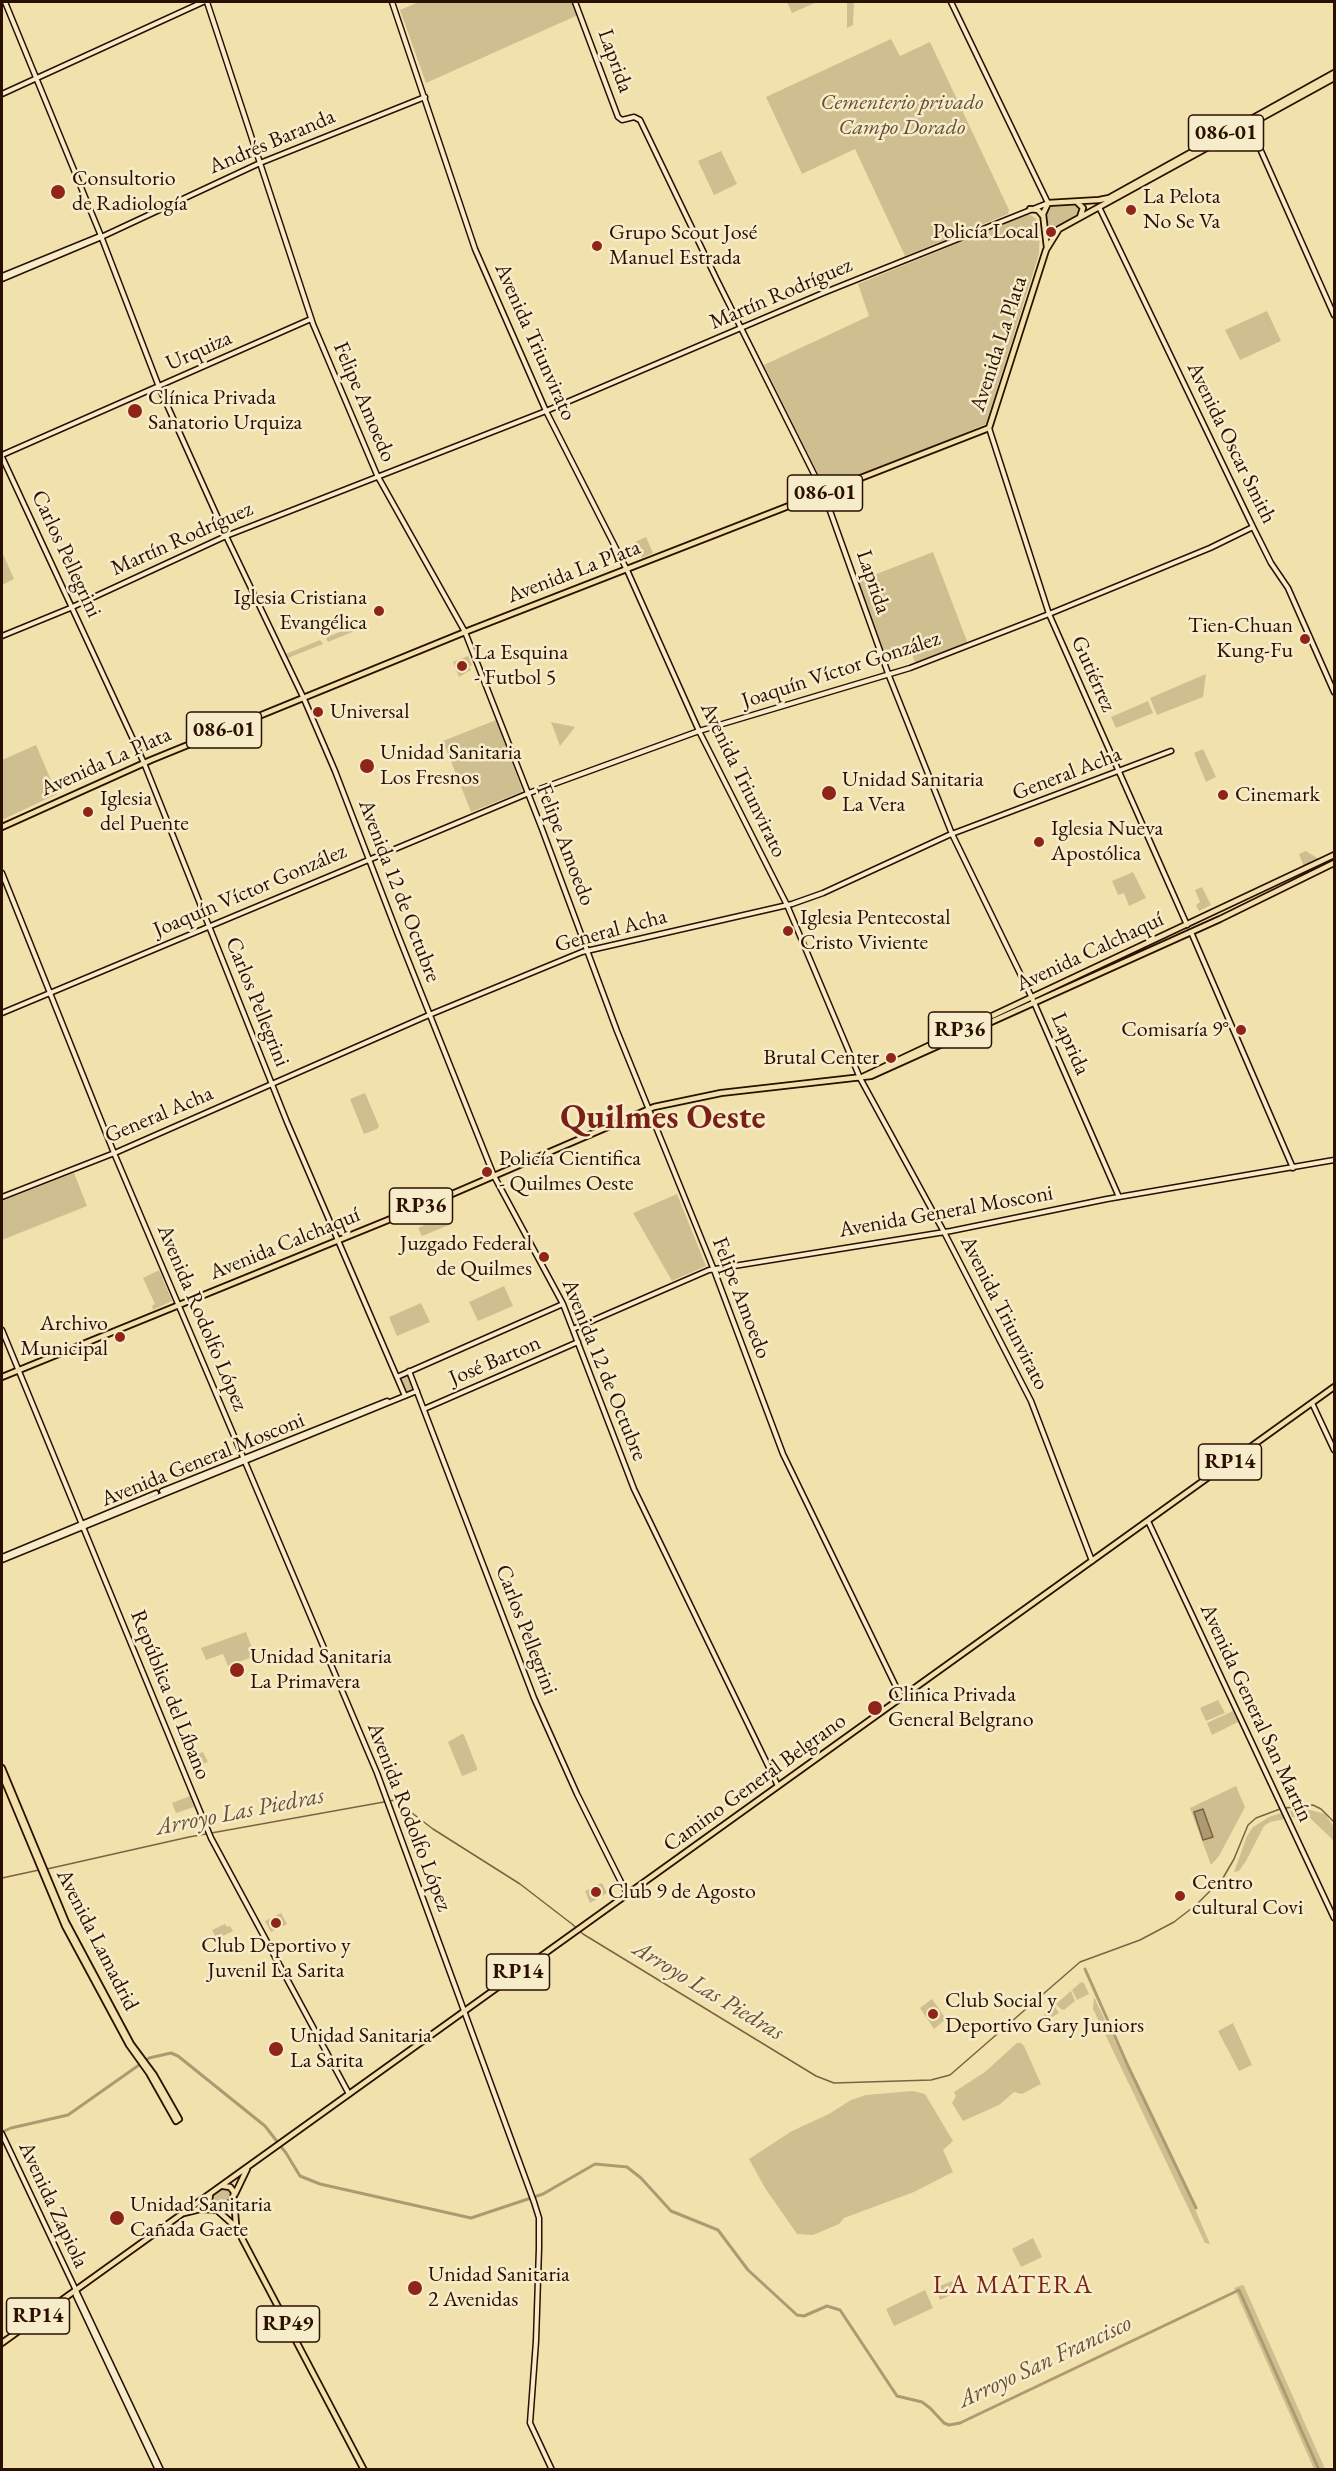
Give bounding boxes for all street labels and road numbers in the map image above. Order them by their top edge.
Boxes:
street label: Laprida [591,26,639,96]
street label: Andrés Baranda [205,104,339,180]
road number: 086-01 [1188,115,1264,151]
street label: Martín Rodríguez [706,252,856,336]
street label: Avenida Triunvirato [488,259,582,425]
street label: Avenida La Plata [965,273,1033,415]
street label: Urquiza [162,325,236,377]
street label: Felipe Amoedo [327,338,401,466]
street label: Avenida Oscar Smith [1180,358,1282,528]
road number: 086-01 [788,475,862,511]
street label: Carlos Pellegrini [25,486,107,622]
street label: Martín Rodríguez [107,496,257,582]
street label: Avenida La Plata [504,534,644,610]
street label: Laprida [850,547,896,617]
street label: Joaquín Víctor González [738,625,944,715]
street label: Gutiérrez [1065,632,1121,716]
street label: Avenida Triunvirato [694,698,792,862]
road number: 086-01 [186,712,262,748]
street label: Avenida La Plata [36,721,176,803]
street label: General Acha [1009,741,1125,807]
street label: Felipe Amoedo [530,781,600,909]
street label: Avenida 12 de Octubre [352,796,446,986]
street label: Joaquín Víctor González [149,838,351,944]
street label: General Acha [552,903,670,959]
street label: Avenida Calchaquí [1012,906,1168,998]
street label: Carlos Pellegrini [219,933,295,1071]
street label: Laprida [1045,1009,1095,1079]
road number: RP36 [928,1012,992,1048]
street label: General Acha [101,1080,217,1150]
street label: Avenida General Mosconi [837,1180,1055,1244]
road number: RP36 [390,1188,452,1224]
street label: Avenida Calchaquí [206,1202,364,1286]
street label: Avenida Rodolfo López [151,1221,253,1415]
street label: Avenida Triunvirato [954,1231,1054,1395]
street label: Felipe Amoedo [706,1234,776,1362]
street label: Avenida 12 de Octubre [555,1275,653,1465]
street label: José Barton [445,1330,545,1392]
street label: Avenida General Mosconi [97,1407,309,1513]
road number: RP14 [1198,1444,1262,1480]
street label: Carlos Pellegrini [489,1561,563,1699]
street label: Avenida General San Martín [1194,1600,1318,1826]
street label: República del Líbano [124,1606,216,1784]
street label: Camino General Belgrano [658,1708,852,1858]
street label: Avenida Rodolfo López [361,1719,457,1915]
street label: Avenida Lamadrid [50,1865,144,2015]
road number: RP14 [486,1954,550,1990]
street label: Avenida Zapiola [12,2138,94,2272]
road number: RP14 [6,2298,70,2334]
road number: RP49 [256,2306,320,2342]

